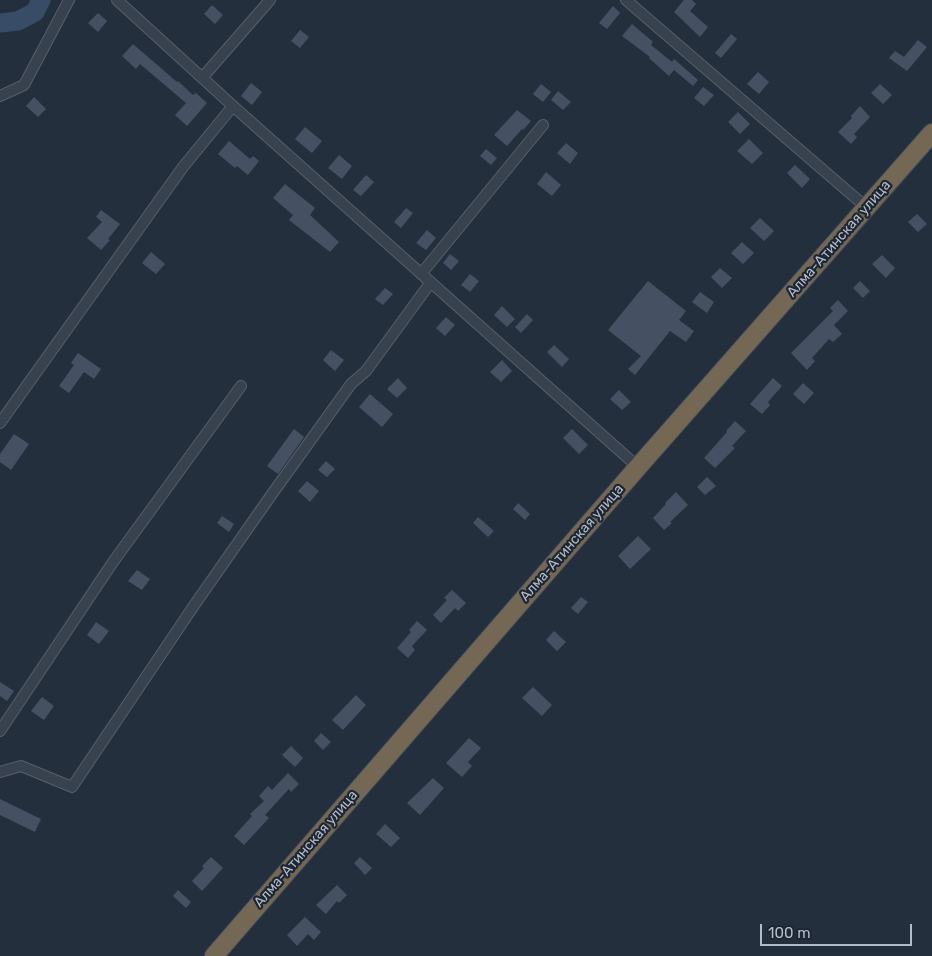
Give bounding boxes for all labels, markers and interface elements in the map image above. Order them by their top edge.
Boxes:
street label: Алма-Атинская улица [784,177,894,301]
street label: Алма-Атинская улица [517,481,627,605]
street label: Алма-Атинская улица [251,787,361,911]
scale bar [762,914,914,946]
text: 100 m [768,924,810,942]

